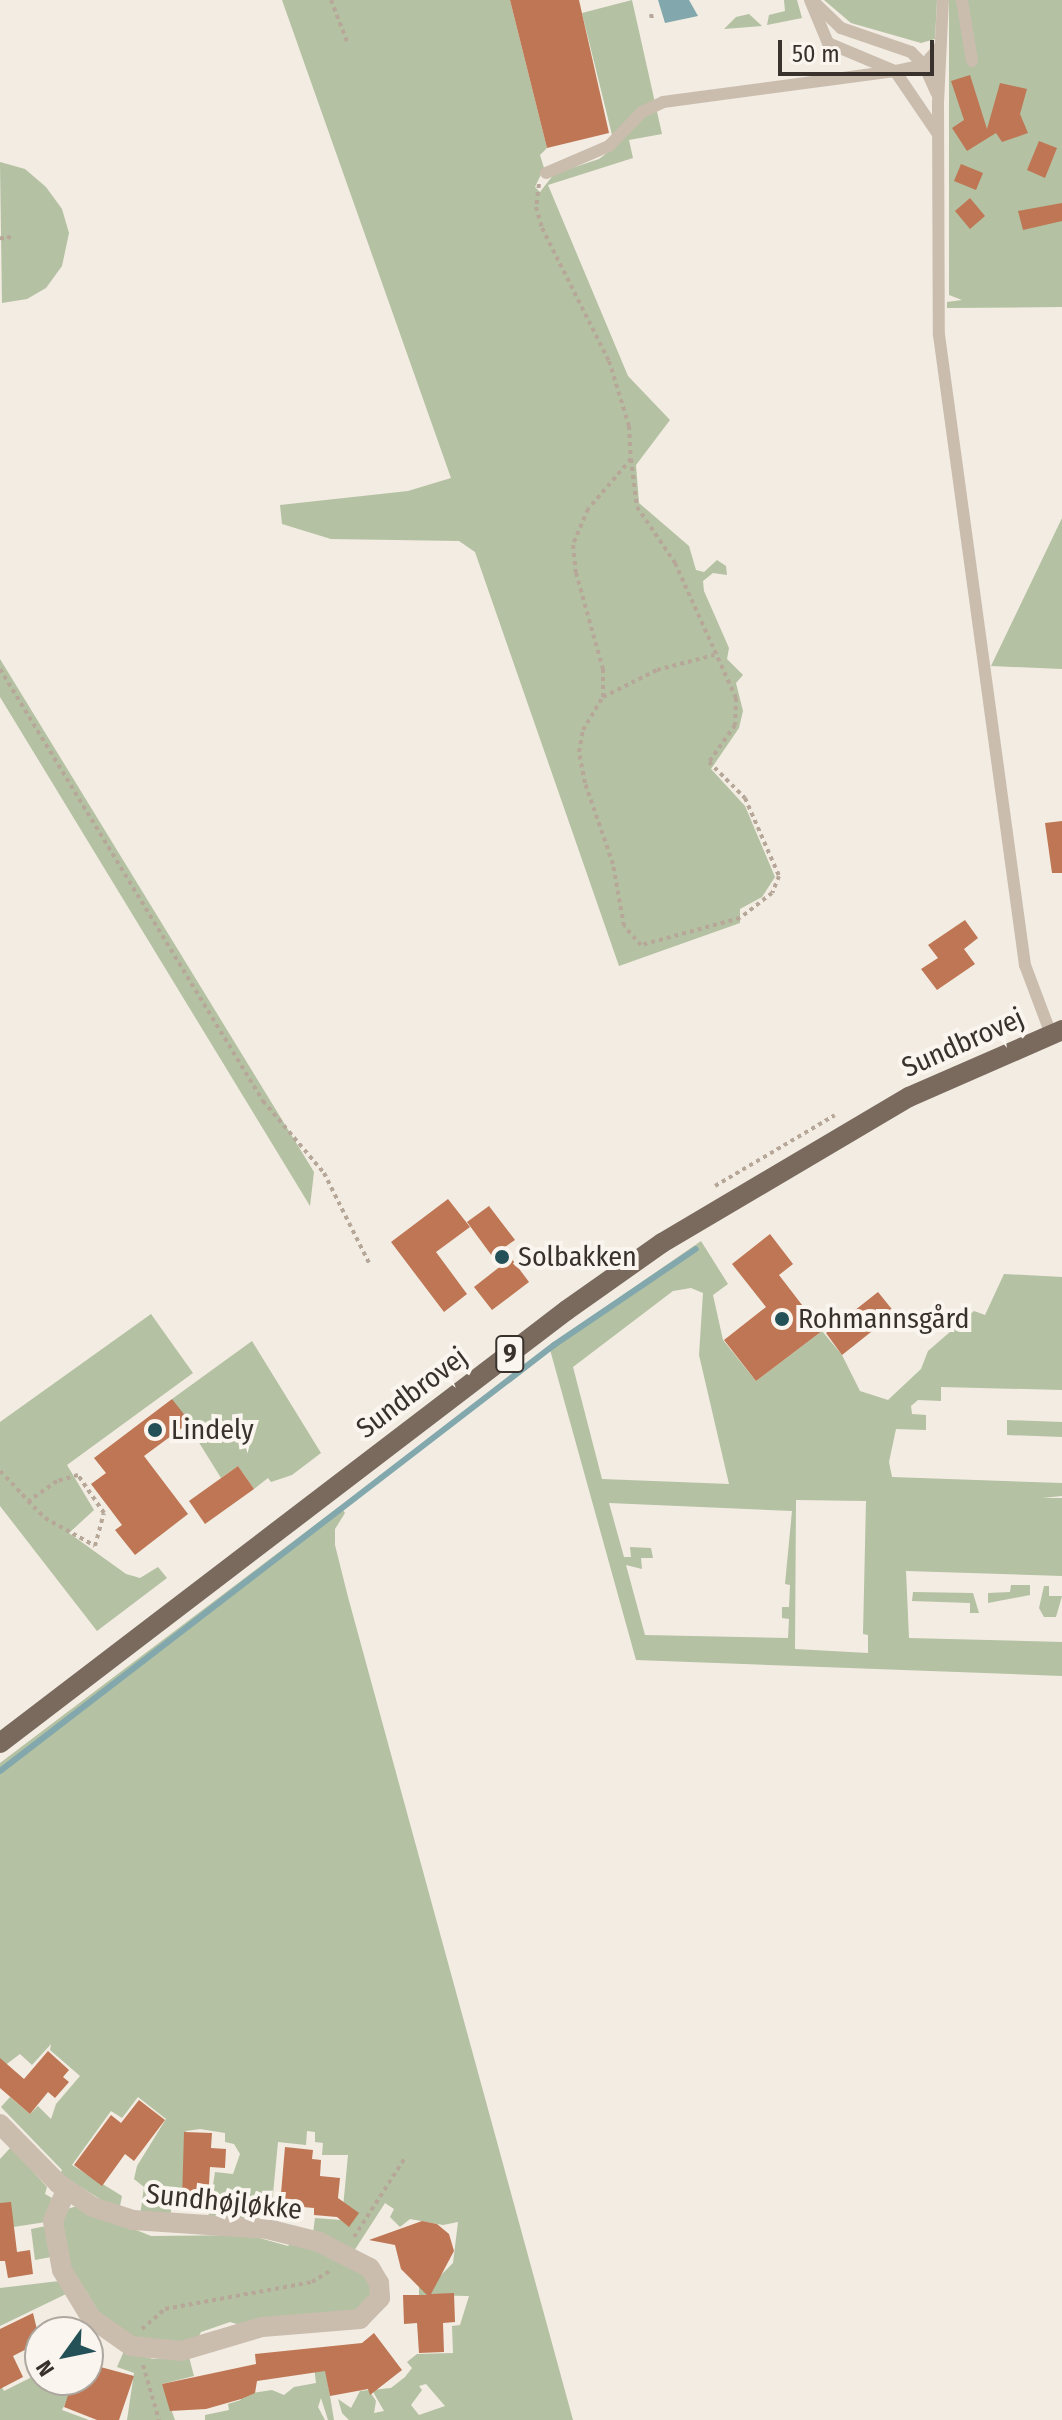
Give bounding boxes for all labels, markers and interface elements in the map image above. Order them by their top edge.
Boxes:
scale bar [782,24,938,74]
text: 50 m [792,40,840,68]
street label: Sundbrovej [897,1001,1029,1085]
place label: Solbakken [518,1240,637,1274]
marker: Solbakken [493,1248,511,1266]
place label: Rohmannsgård [798,1302,969,1336]
marker: Rohmannsgård [773,1310,791,1328]
road number: 9 [494,1332,526,1376]
street label: Sundbrovej [350,1340,474,1446]
place label: Lindely [171,1413,254,1447]
marker: Lindely [146,1421,164,1439]
street label: Sundhøjløkke [144,2177,304,2227]
north arrow [24,2316,104,2396]
text: N [30,2355,60,2381]

